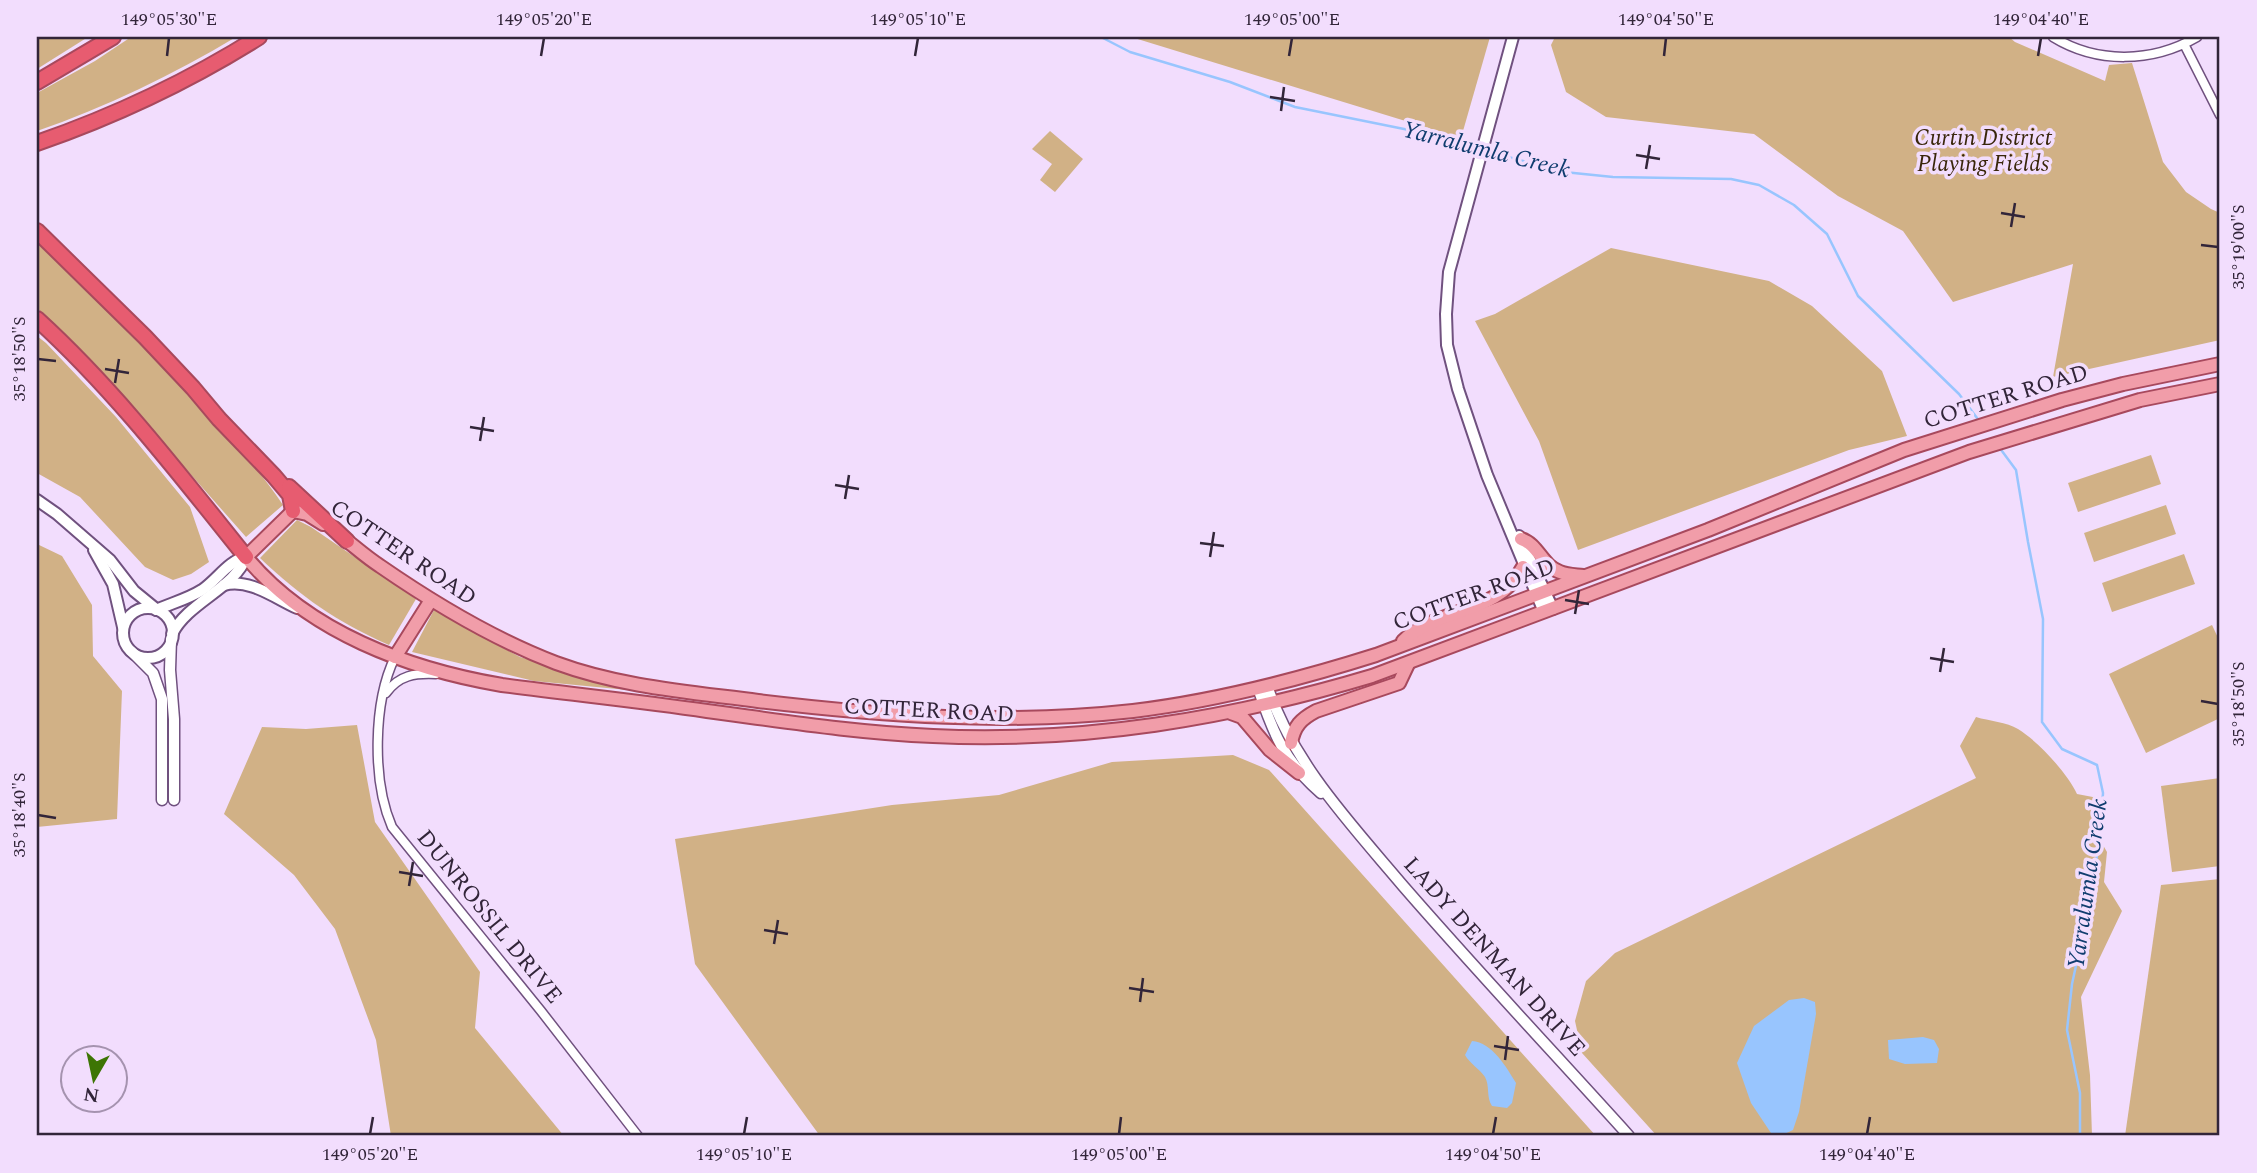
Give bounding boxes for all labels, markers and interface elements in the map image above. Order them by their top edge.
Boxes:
text: 149°05'30"E [121,6,217,33]
text: 149°05'20"E [496,6,592,33]
text: 149°05'10"E [870,6,966,33]
text: 149°05'00"E [1244,6,1340,33]
text: 149°04'50"E [1618,6,1714,33]
text: 149°04'40"E [1993,6,2089,33]
water label: Yarralumla Creek [1398,112,1574,188]
park label: Curtin District Playing Fields [1914,121,2053,182]
text: 35°19'00"S [2225,204,2252,290]
text: 35°18'50"S [6,316,33,402]
street label: COTTER ROAD [1919,355,2093,439]
street label: COTTER ROAD [322,491,484,615]
street label: COTTER ROAD [1388,549,1560,641]
text: 35°18'50"S [2225,661,2252,747]
street label: COTTER ROAD [843,689,1015,733]
text: 35°18'40"S [6,772,33,858]
water label: Yarralumla Creek [2058,796,2118,972]
street label: DUNROSSIL DRIVE [407,822,571,1012]
street label: LADY DENMAN DRIVE [1394,849,1594,1065]
north arrow [60,1044,130,1114]
text: N [82,1079,102,1110]
text: 149°05'20"E [322,1141,418,1168]
text: 149°05'10"E [696,1141,792,1168]
text: 149°05'00"E [1071,1141,1167,1168]
text: 149°04'50"E [1445,1141,1541,1168]
text: 149°04'40"E [1819,1141,1915,1168]

